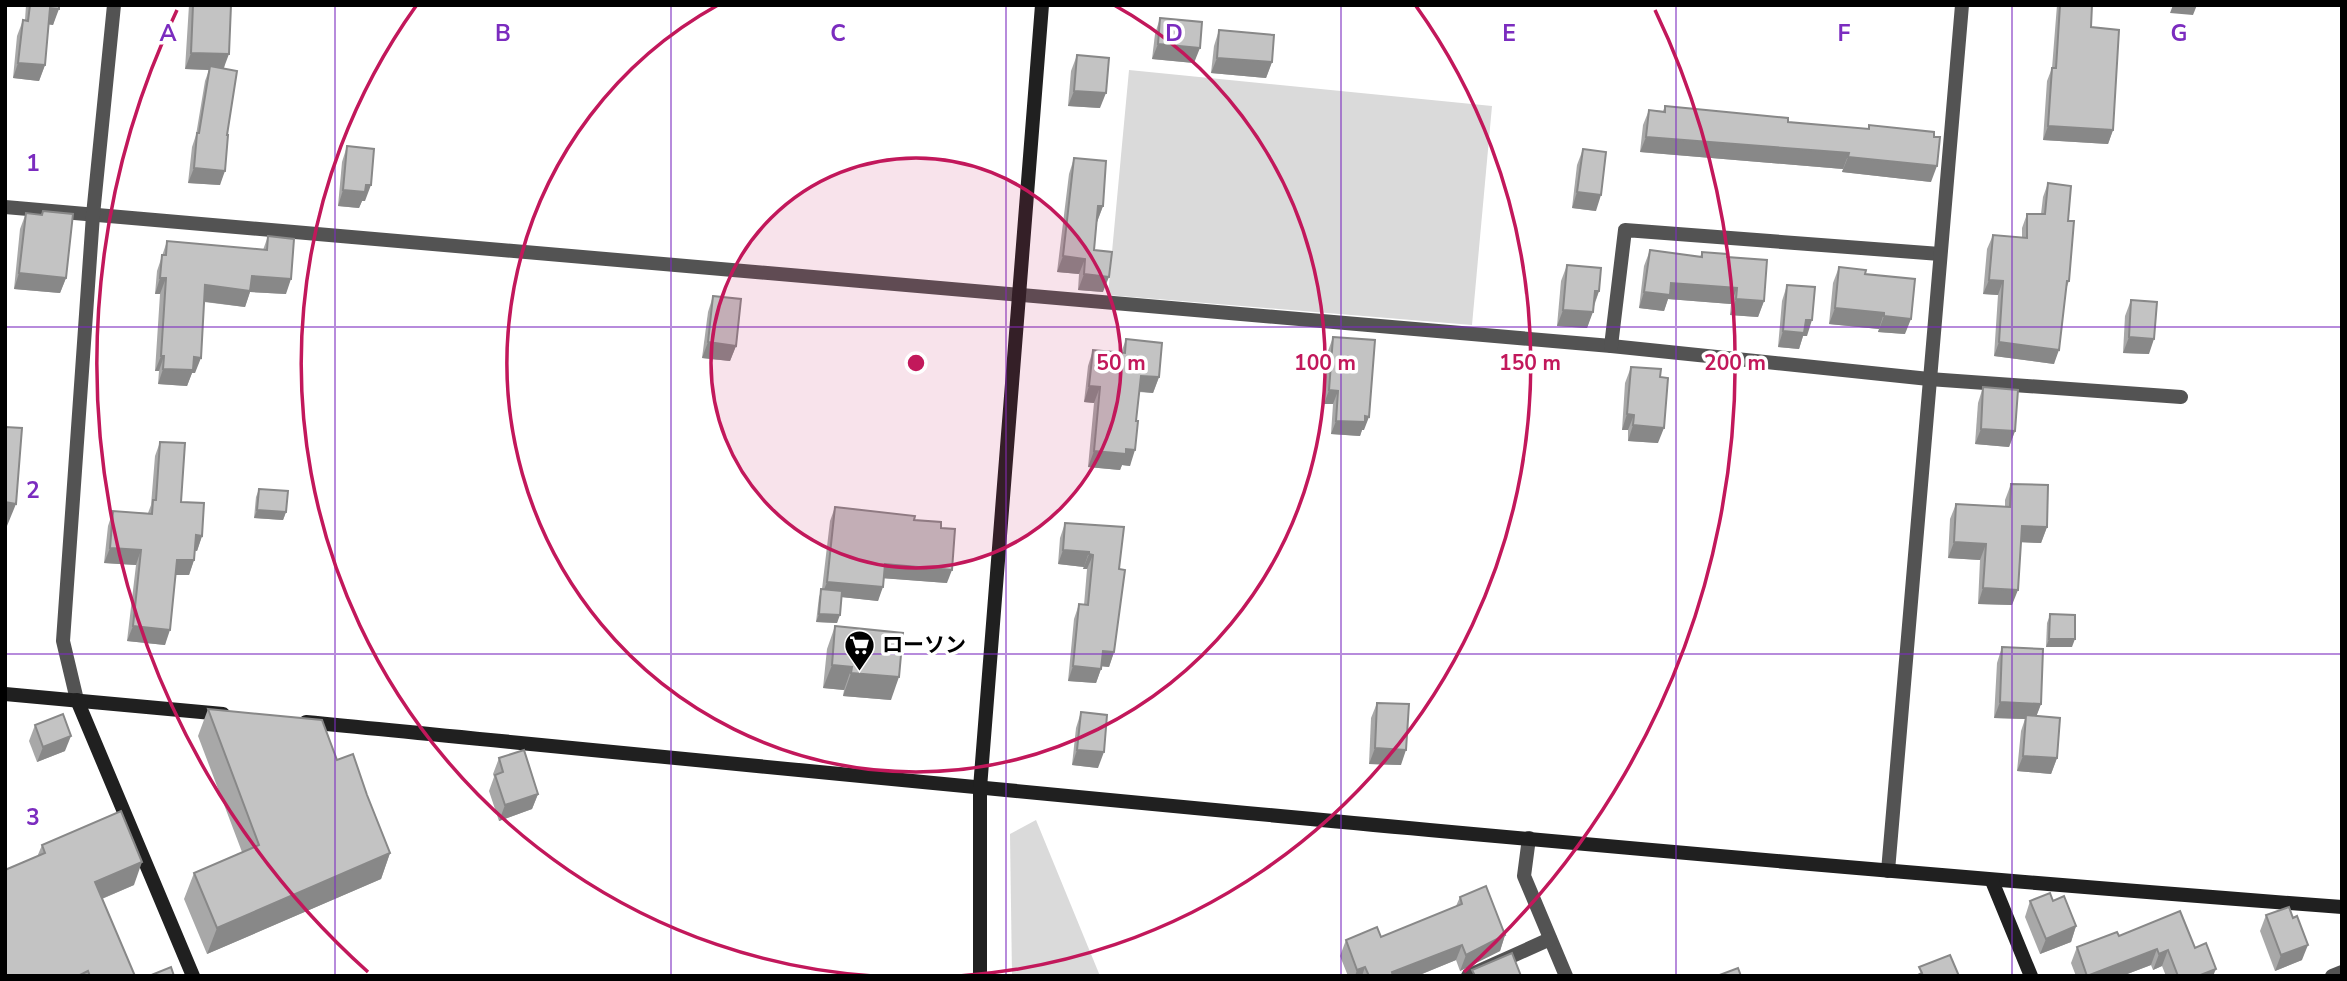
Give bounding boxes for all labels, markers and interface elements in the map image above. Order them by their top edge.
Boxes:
text: A [159,18,177,49]
text: B [495,18,511,49]
text: C [830,18,846,49]
text: D [1165,18,1183,49]
text: E [1502,18,1516,49]
text: F [1838,18,1851,49]
text: G [2171,18,2187,49]
text: 1 [26,148,40,179]
text: 50 m [1096,349,1146,377]
text: 100 m [1294,349,1356,377]
text: 150 m [1499,349,1561,377]
text: 200 m [1704,349,1766,377]
centre of rings [904,351,928,375]
text: 2 [26,475,40,506]
supermarket icon: ローソン [842,628,876,672]
place label: ローソン [882,631,966,659]
text: 3 [26,802,40,833]

